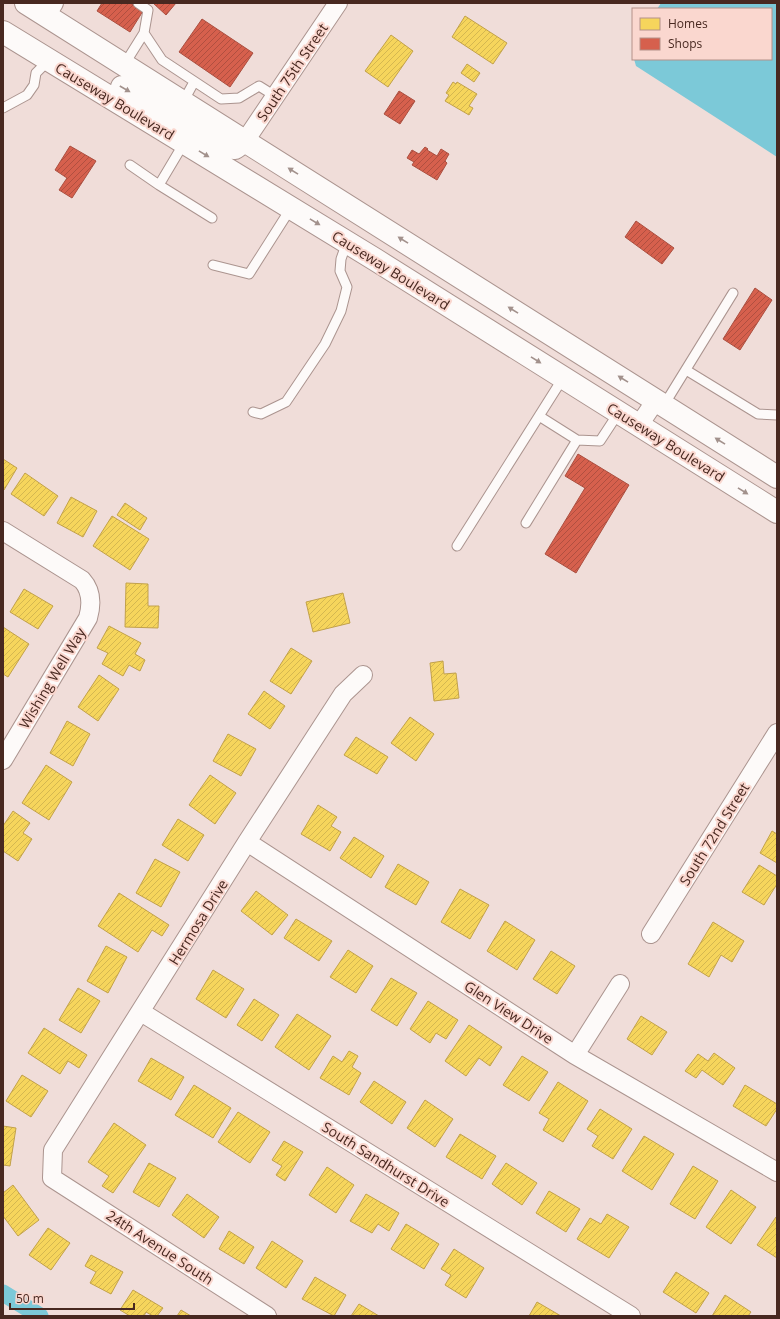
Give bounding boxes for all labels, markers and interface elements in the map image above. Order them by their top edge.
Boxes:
legend [632,8,772,60]
text: Homes [668,15,708,32]
street label: South 75th Street [252,19,332,125]
text: Shops [668,35,703,52]
street label: Causeway Boulevard [52,58,178,144]
one-way arrow [119,86,131,93]
one-way arrow [198,151,210,158]
one-way arrow [288,167,298,175]
one-way arrow [310,218,320,226]
street label: Causeway Boulevard [329,226,453,314]
one-way arrow [397,237,409,244]
one-way arrow [508,306,518,314]
one-way arrow [531,356,541,364]
one-way arrow [617,376,629,383]
street label: Causeway Boulevard [604,398,728,486]
one-way arrow [715,437,725,445]
one-way arrow [737,487,749,494]
street label: Wishing Well Way [14,623,90,732]
street label: South 72nd Street [675,779,753,889]
street label: Hermosa Drive [164,875,232,968]
street label: Glen View Drive [461,976,557,1048]
street label: South Sandhurst Drive [319,1117,453,1211]
street label: 24th Avenue South [103,1205,217,1289]
scale bar [10,1285,134,1311]
text: 50 m [16,1290,44,1307]

